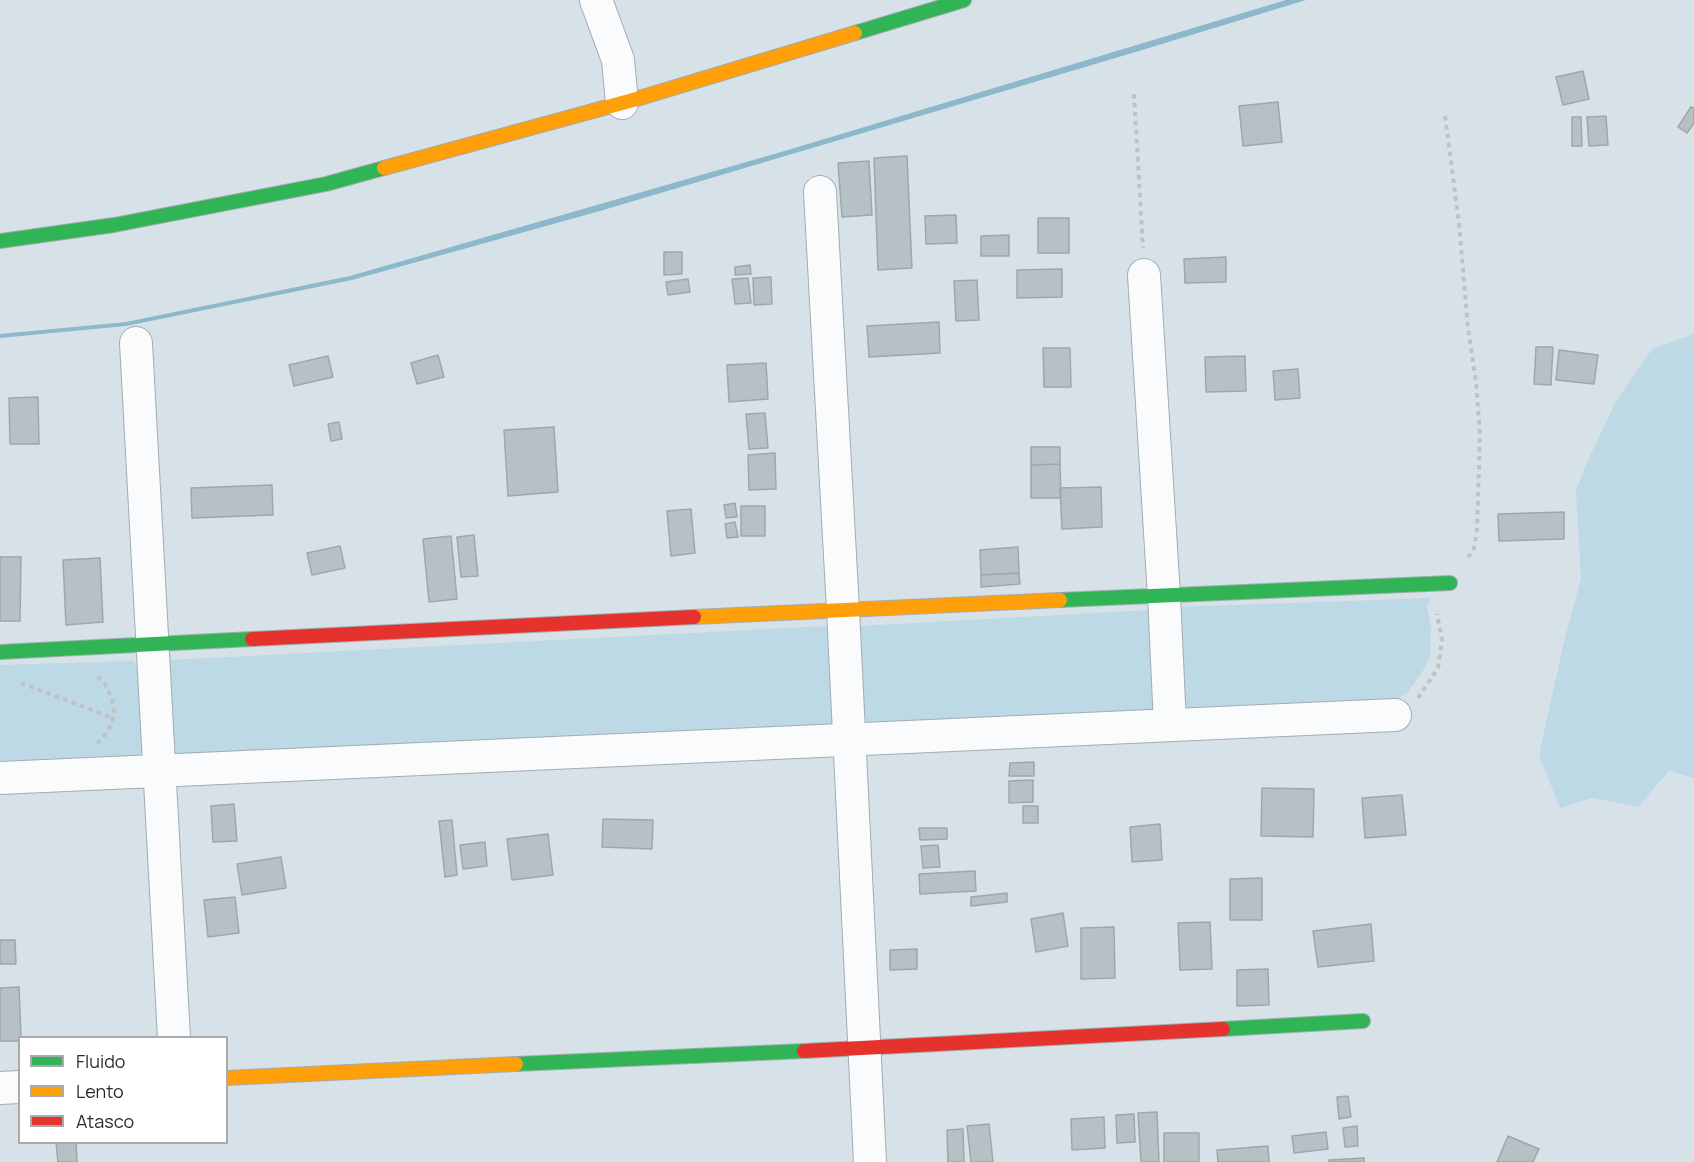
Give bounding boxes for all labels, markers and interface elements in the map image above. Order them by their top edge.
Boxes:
legend [18,1036,228,1144]
text: Fluido [76,1049,125,1073]
text: Lento [76,1079,124,1103]
text: Atasco [76,1109,134,1133]

